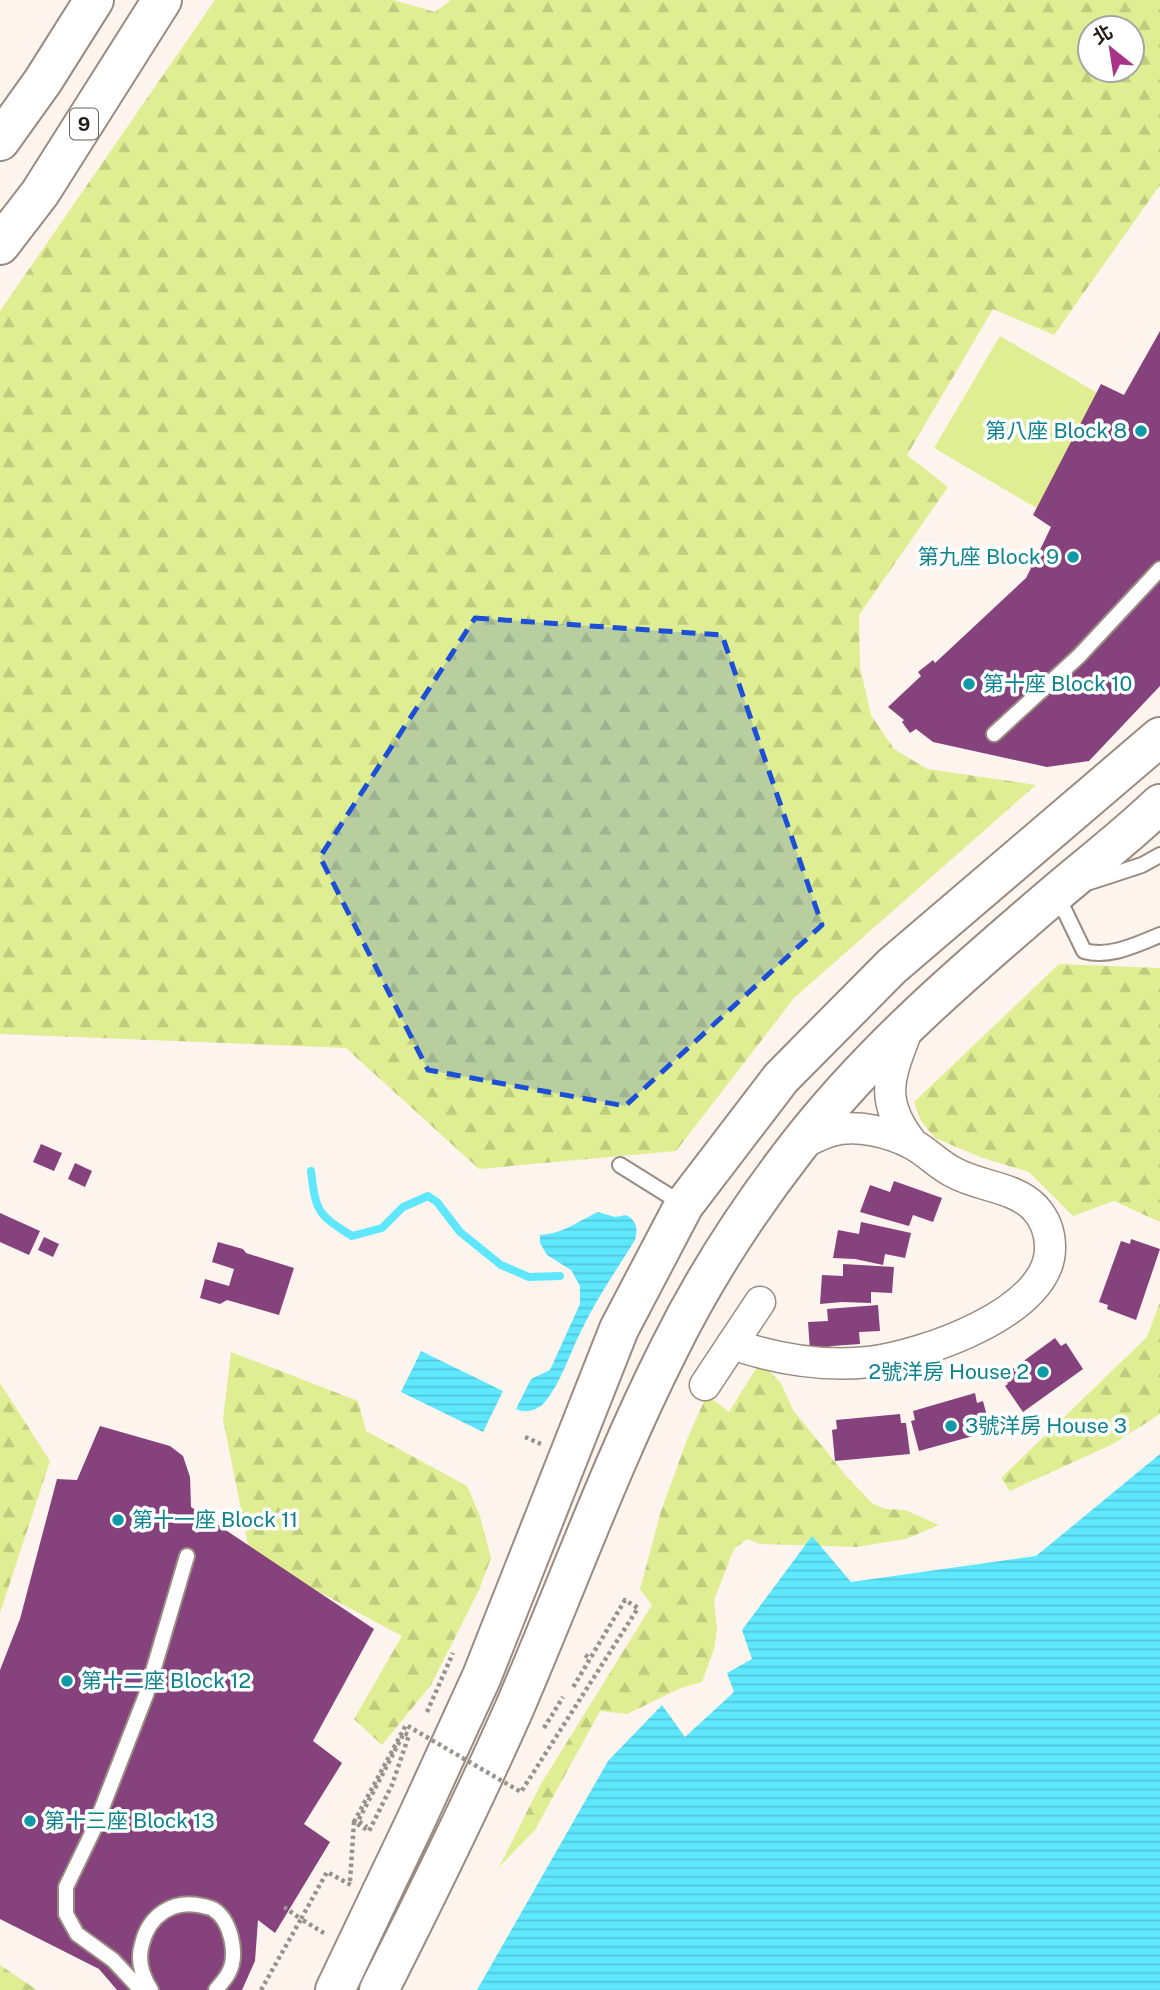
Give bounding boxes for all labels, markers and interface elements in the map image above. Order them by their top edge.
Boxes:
north arrow [1076,14,1146,84]
text: 北 [1089,20,1116,49]
road number: 9 [70,108,98,140]
place label: 第八座 Block 8 [985,418,1127,443]
marker: 第八座 Block 8 [1133,423,1149,439]
place label: 第九座 Block 9 [918,544,1059,569]
marker: 第九座 Block 9 [1065,549,1081,565]
place label: 第十座 Block 10 [983,671,1132,696]
marker: 第十座 Block 10 [961,676,977,692]
place label: 2號洋房 House 2 [868,1359,1029,1384]
marker: 2號洋房 House 2 [1035,1364,1051,1380]
place label: 3號洋房 House 3 [965,1413,1127,1438]
marker: 3號洋房 House 3 [943,1418,959,1434]
place label: 第十一座 Block 11 [132,1507,298,1532]
marker: 第十一座 Block 11 [110,1512,126,1528]
place label: 第十二座 Block 12 [81,1668,251,1693]
marker: 第十二座 Block 12 [59,1673,75,1689]
place label: 第十三座 Block 13 [44,1808,215,1833]
marker: 第十三座 Block 13 [22,1813,38,1829]

